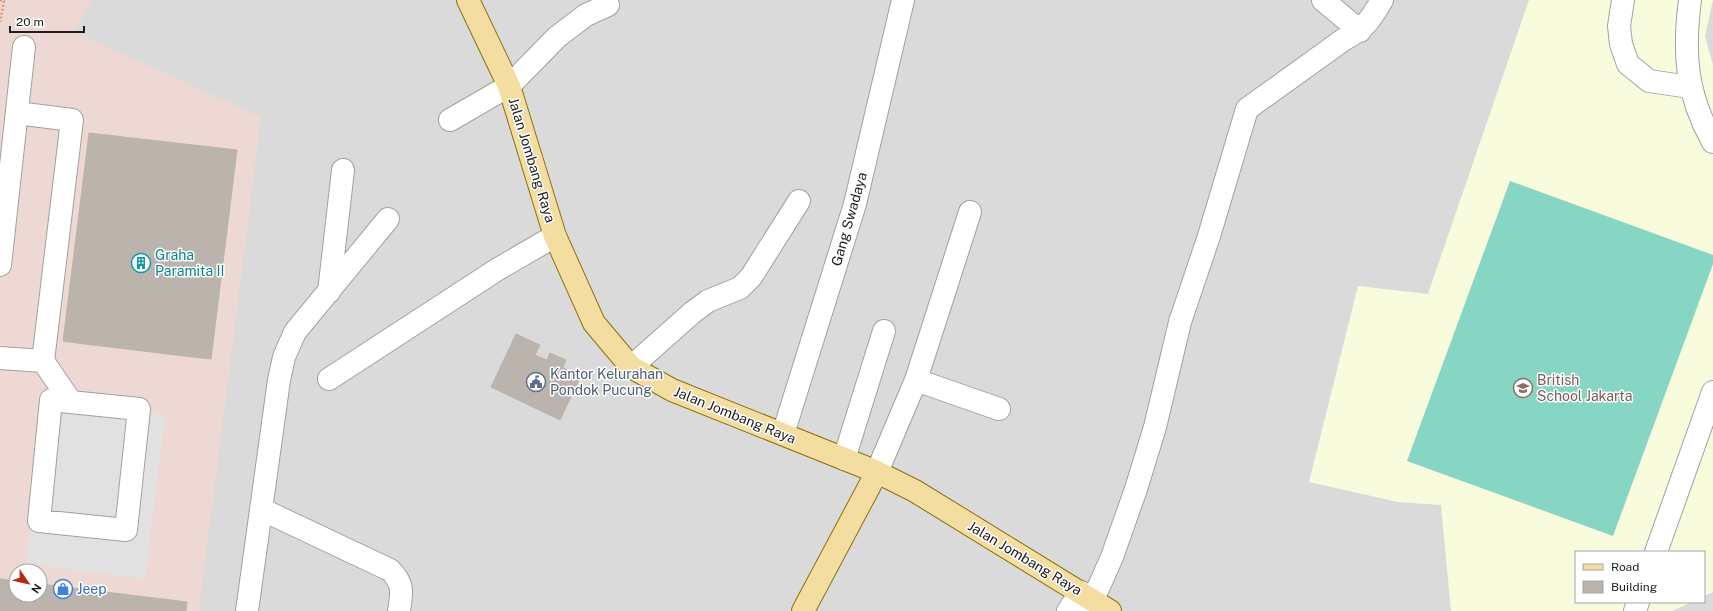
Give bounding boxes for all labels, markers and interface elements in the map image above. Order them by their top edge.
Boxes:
scale bar [10,8,84,34]
text: 20 m [16,15,44,29]
street label: Jalan Jombang Raya [505,95,559,225]
street label: Gang Swadaya [828,170,870,268]
place label: Graha Paramita II [155,247,225,279]
building icon: Graha Paramita II [130,252,152,274]
place label: Kantor Kelurahan Pondok Pucung [550,366,663,398]
public building icon: Kantor Kelurahan Pondok Pucung [525,371,547,393]
place label: British School Jakarta [1537,372,1632,404]
school or university icon: British School Jakarta [1512,377,1534,399]
street label: Jalan Jombang Raya [672,383,798,447]
street label: Jalan Jombang Raya [965,518,1085,598]
legend [1575,551,1705,603]
text: Road [1611,560,1639,574]
north arrow [8,563,48,603]
shop icon: Jeep [52,578,74,600]
text: Building [1611,580,1657,594]
place label: Jeep [77,581,107,597]
text: N [29,582,44,596]

